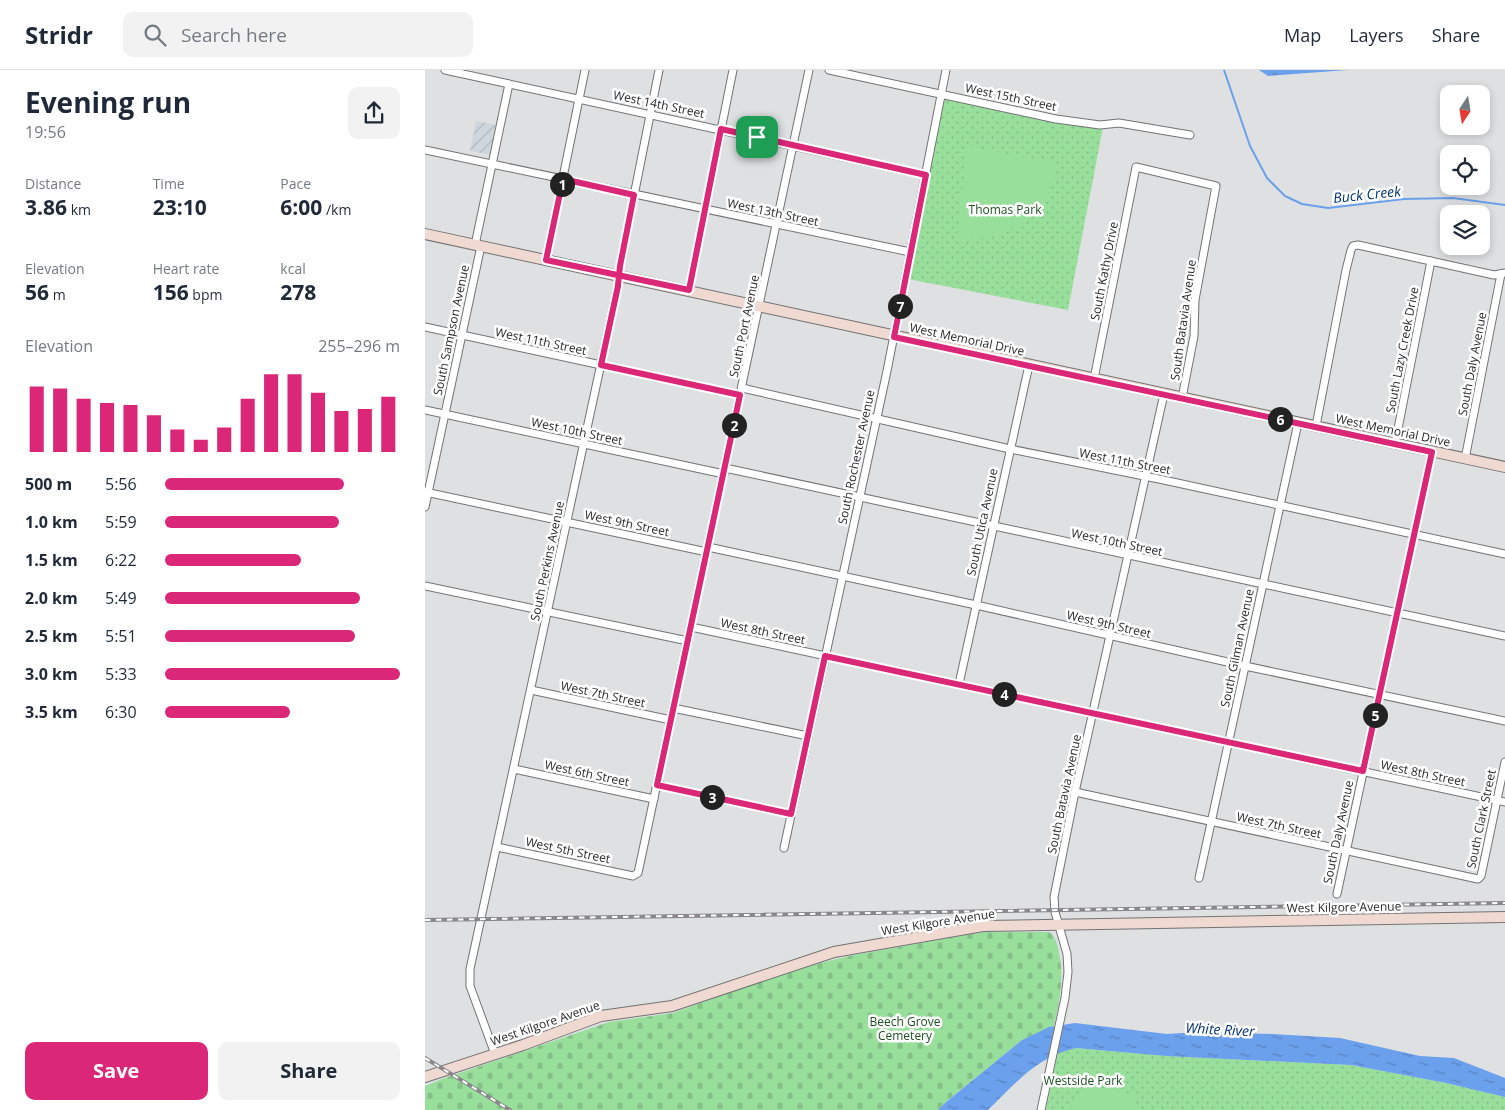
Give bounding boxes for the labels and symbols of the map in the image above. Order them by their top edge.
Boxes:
street label: West 15th Street [964,79,1058,115]
north arrow [1440,85,1490,135]
street label: West 14th Street [612,86,706,122]
pin [736,116,778,158]
pin: 1 [549,172,575,196]
water label: Buck Creek [1332,181,1403,207]
street label: West 13th Street [726,194,820,230]
park label: Thomas Park [969,201,1042,218]
street label: South Kathy Drive [1086,220,1122,322]
street label: South Batavia Avenue [1166,258,1200,382]
street label: South Sampson Avenue [429,263,473,397]
street label: South Port Avenue [725,273,763,379]
street label: South Lazy Creek Drive [1381,285,1423,415]
pin: 7 [887,294,913,318]
street label: South Daly Avenue [1454,310,1490,417]
street label: West Memorial Drive [908,319,1026,360]
street label: West 11th Street [494,323,588,359]
street label: South Rochester Avenue [833,388,879,526]
pin: 6 [1267,406,1293,432]
street label: West Memorial Drive [1334,410,1452,451]
pin: 2 [721,412,747,438]
street label: West 10th Street [530,413,624,449]
street label: West 11th Street [1078,444,1172,478]
street label: South Utica Avenue [962,467,1002,577]
street label: South Perkins Avenue [526,499,568,622]
street label: West 9th Street [583,506,671,540]
street label: West 10th Street [1070,524,1164,560]
street label: South Gilman Avenue [1216,587,1258,709]
street label: West 9th Street [1065,606,1153,642]
street label: West 8th Street [719,614,807,648]
street label: West 7th Street [559,677,647,711]
pin: 4 [991,682,1017,706]
pin: 5 [1363,702,1387,728]
street label: South Batavia Avenue [1043,732,1085,855]
street label: West 6th Street [543,756,631,790]
street label: West 8th Street [1379,756,1467,790]
street label: South Clark Street [1462,768,1500,870]
street label: South Daly Avenue [1319,779,1357,885]
pin: 3 [699,784,725,810]
street label: West 7th Street [1235,808,1323,842]
street label: West 5th Street [524,833,612,867]
street label: West Kilgore Avenue [1287,897,1402,916]
street label: West Kilgore Avenue [880,905,996,939]
street label: West Kilgore Avenue [488,996,602,1050]
park label: Beech Grove Cemetery [869,1013,941,1044]
water label: White River [1185,1018,1256,1040]
park label: Westside Park [1044,1072,1123,1089]

